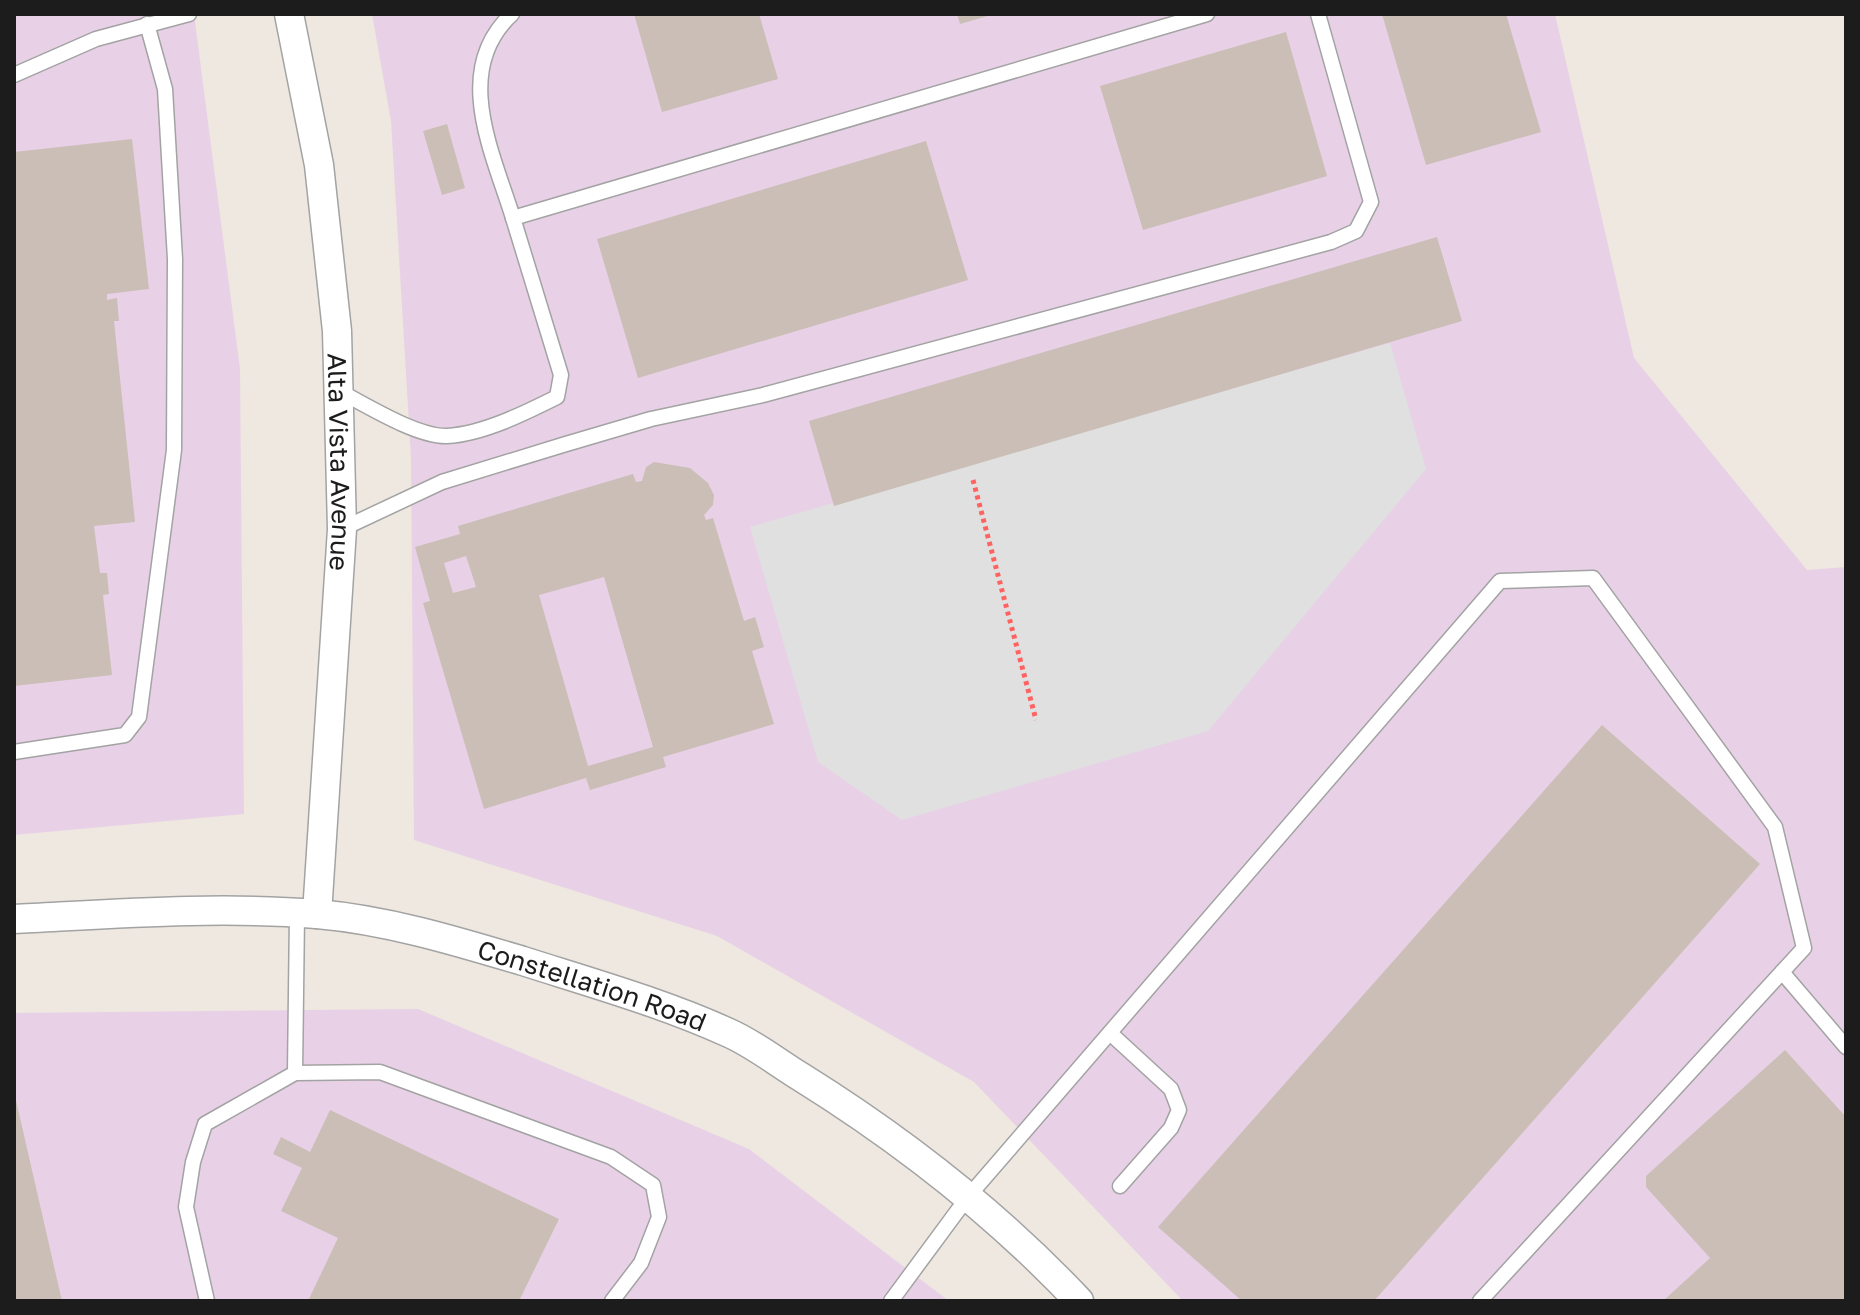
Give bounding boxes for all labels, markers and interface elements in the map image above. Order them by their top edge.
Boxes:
street label: Alta Vista Avenue [322,353,358,572]
street label: Constellation Road [474,933,711,1037]

